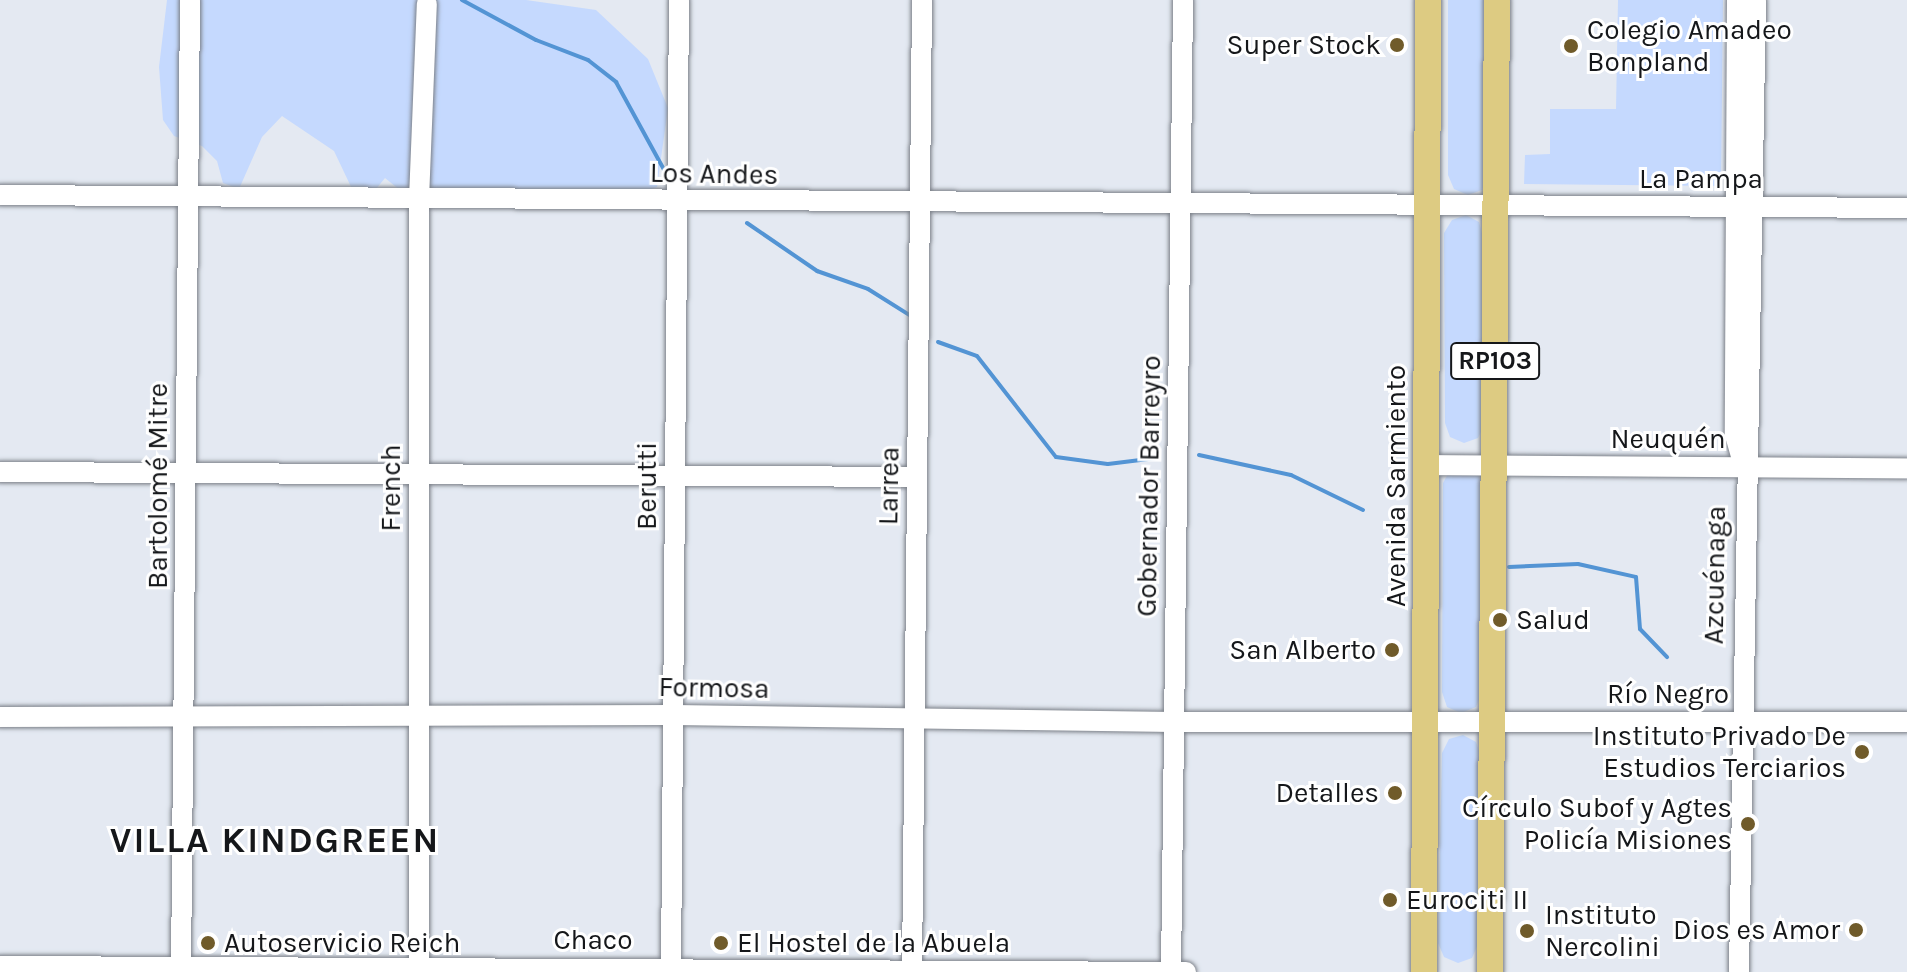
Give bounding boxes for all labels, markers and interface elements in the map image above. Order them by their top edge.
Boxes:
place label: Colegio Amadeo Bonpland [1587,13,1792,79]
place label: Super Stock [1227,28,1381,62]
marker: Super Stock [1388,36,1406,54]
marker: Colegio Amadeo Bonpland [1562,37,1580,55]
street label: Los Andes [650,156,778,192]
street label: La Pampa [1639,162,1763,196]
road number: RP103 [1449,339,1541,383]
street label: Gobernador Barreyro [1130,355,1168,617]
street label: Avenida Sarmiento [1379,365,1413,607]
street label: Bartolomé Mitre [141,383,175,589]
street label: Neuquén [1610,422,1726,456]
street label: Berutti [630,442,664,530]
street label: French [374,444,408,532]
street label: Larrea [872,446,906,526]
street label: Azcuénaga [1697,505,1733,645]
place label: Salud [1516,603,1590,637]
marker: Salud [1491,611,1509,629]
place label: San Alberto [1229,633,1376,667]
marker: San Alberto [1383,641,1401,659]
street label: Formosa [658,670,770,706]
street label: Río Negro [1607,677,1729,711]
place label: Instituto Privado De Estudios Terciarios [1593,719,1846,785]
marker: Instituto Privado De Estudios Terciarios [1853,743,1871,761]
place label: Detalles [1275,776,1379,810]
marker: Detalles [1386,784,1404,802]
place label: Círculo Subof y Agtes Policía Misiones [1462,791,1732,857]
marker: Círculo Subof y Agtes Policía Misiones [1739,815,1757,833]
district label: VILLA KINDGREEN [110,819,440,863]
place label: Eurociti II [1406,883,1528,917]
marker: Eurociti II [1381,891,1399,909]
place label: Instituto Nercolini [1545,898,1660,964]
place label: Dios es Amor [1673,913,1840,947]
marker: Instituto Nercolini [1516,920,1538,942]
marker: Dios es Amor [1847,921,1865,939]
street label: Chaco [553,923,633,957]
place label: Autoservicio Reich [224,926,460,960]
place label: El Hostel de la Abuela [737,926,1010,960]
marker: Autoservicio Reich [199,934,217,952]
marker: El Hostel de la Abuela [712,934,730,952]

